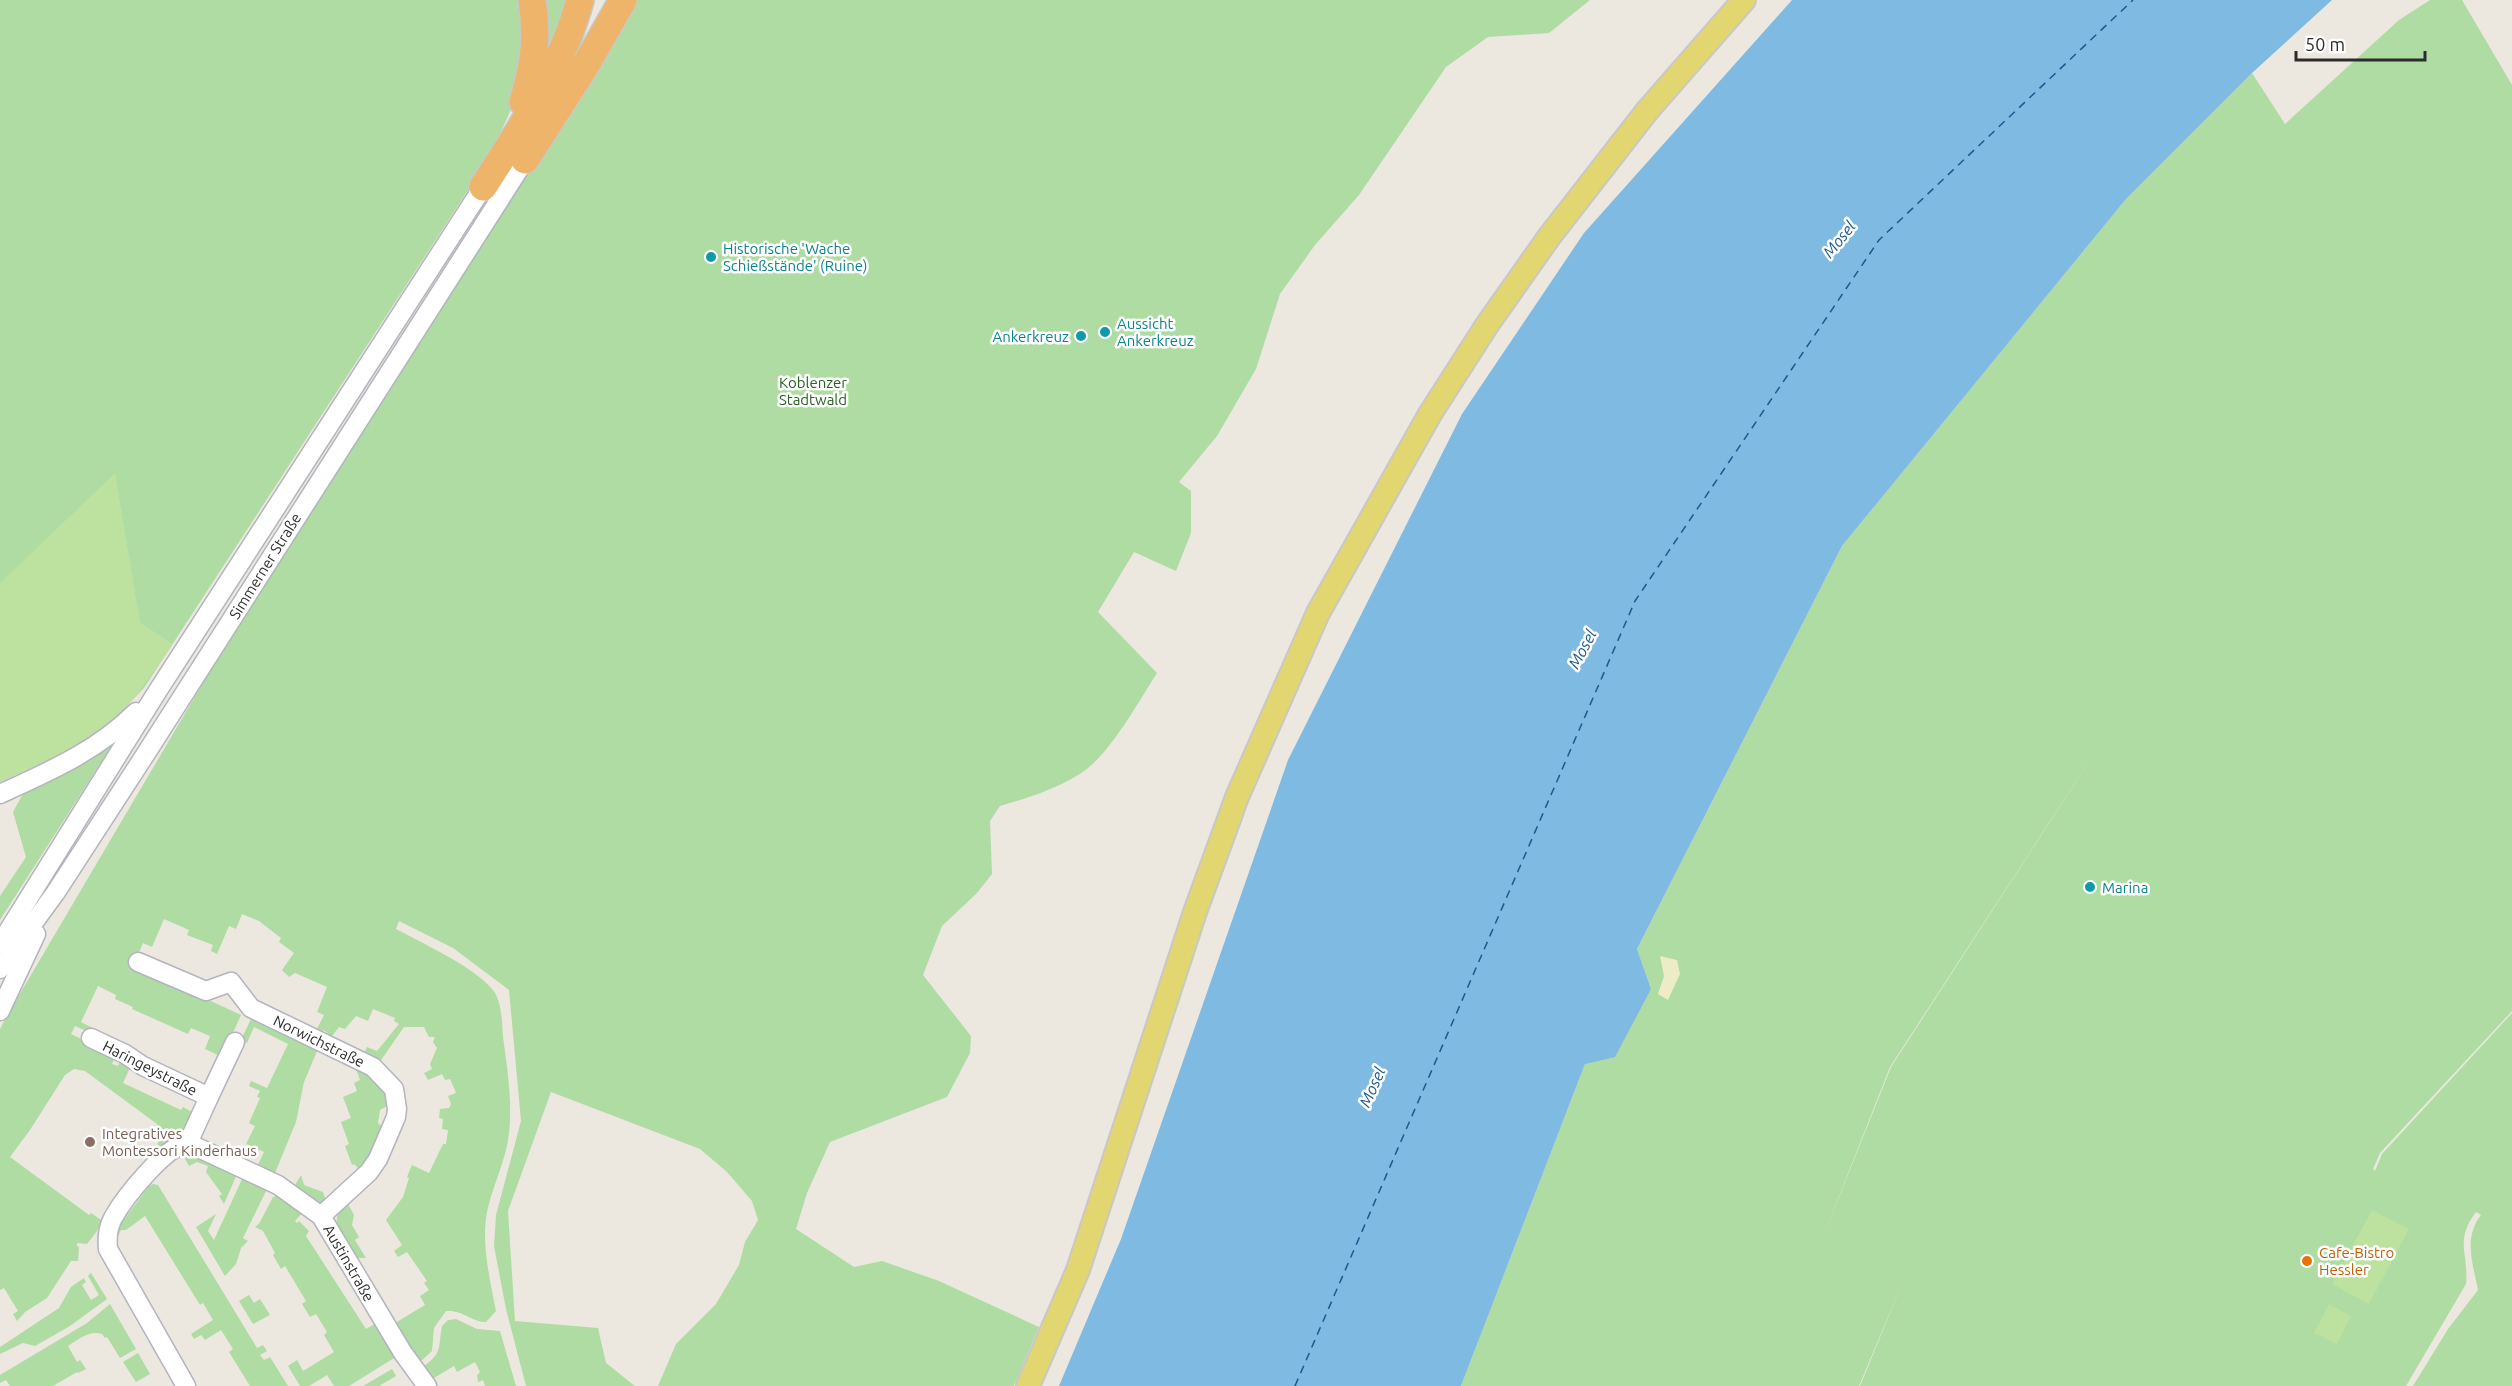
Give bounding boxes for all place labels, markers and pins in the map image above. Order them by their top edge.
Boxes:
place label: Historische 'Wache Schießstände' (Ruine) [723,240,868,274]
marker: Historische 'Wache Schießstände' (Ruine) [704,250,718,264]
place label: Aussicht Ankerkreuz [1117,315,1194,349]
marker: Aussicht Ankerkreuz [1098,325,1112,339]
place label: Ankerkreuz [992,328,1069,345]
marker: Ankerkreuz [1074,329,1088,343]
place label: Marina [2102,879,2148,896]
marker: Marina [2083,880,2097,894]
place label: Integratives Montessori Kinderhaus [102,1125,257,1159]
marker: Integratives Montessori Kinderhaus [83,1135,97,1149]
place label: Cafe-Bistro Hessler [2319,1244,2394,1278]
marker: Cafe-Bistro Hessler [2300,1254,2314,1268]

